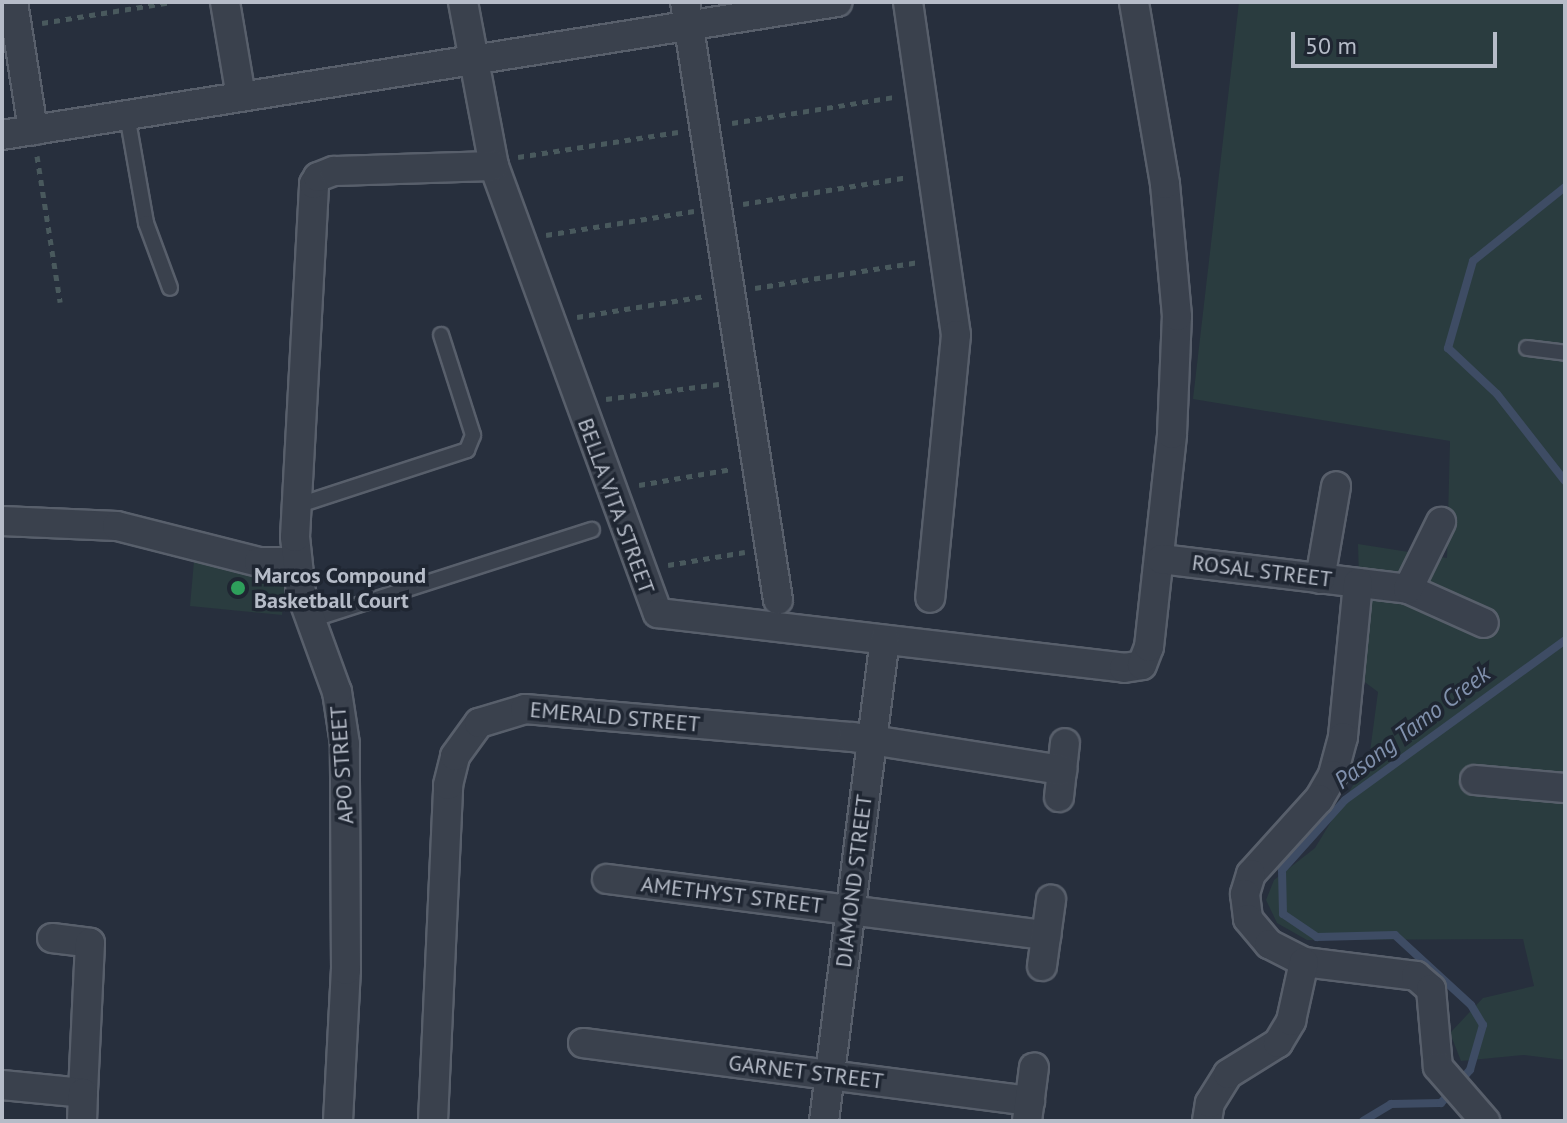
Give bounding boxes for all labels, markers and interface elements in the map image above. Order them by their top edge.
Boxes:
scale bar [1295,16,1501,66]
text: 50 m [1305,30,1357,61]
street label: BELLA VITA STREET [572,413,660,599]
street label: ROSAL STREET [1190,549,1334,593]
place label: Marcos Compound Basketball Court [254,562,426,614]
marker: Marcos Compound Basketball Court [229,579,247,597]
water label: Pasong Tamo Creek [1328,659,1496,795]
street label: EMERALD STREET [529,696,701,738]
street label: APO STREET [325,705,359,825]
street label: DIAMOND STREET [830,793,878,969]
street label: AMETHYST STREET [639,871,825,919]
street label: GARNET STREET [727,1049,885,1095]

